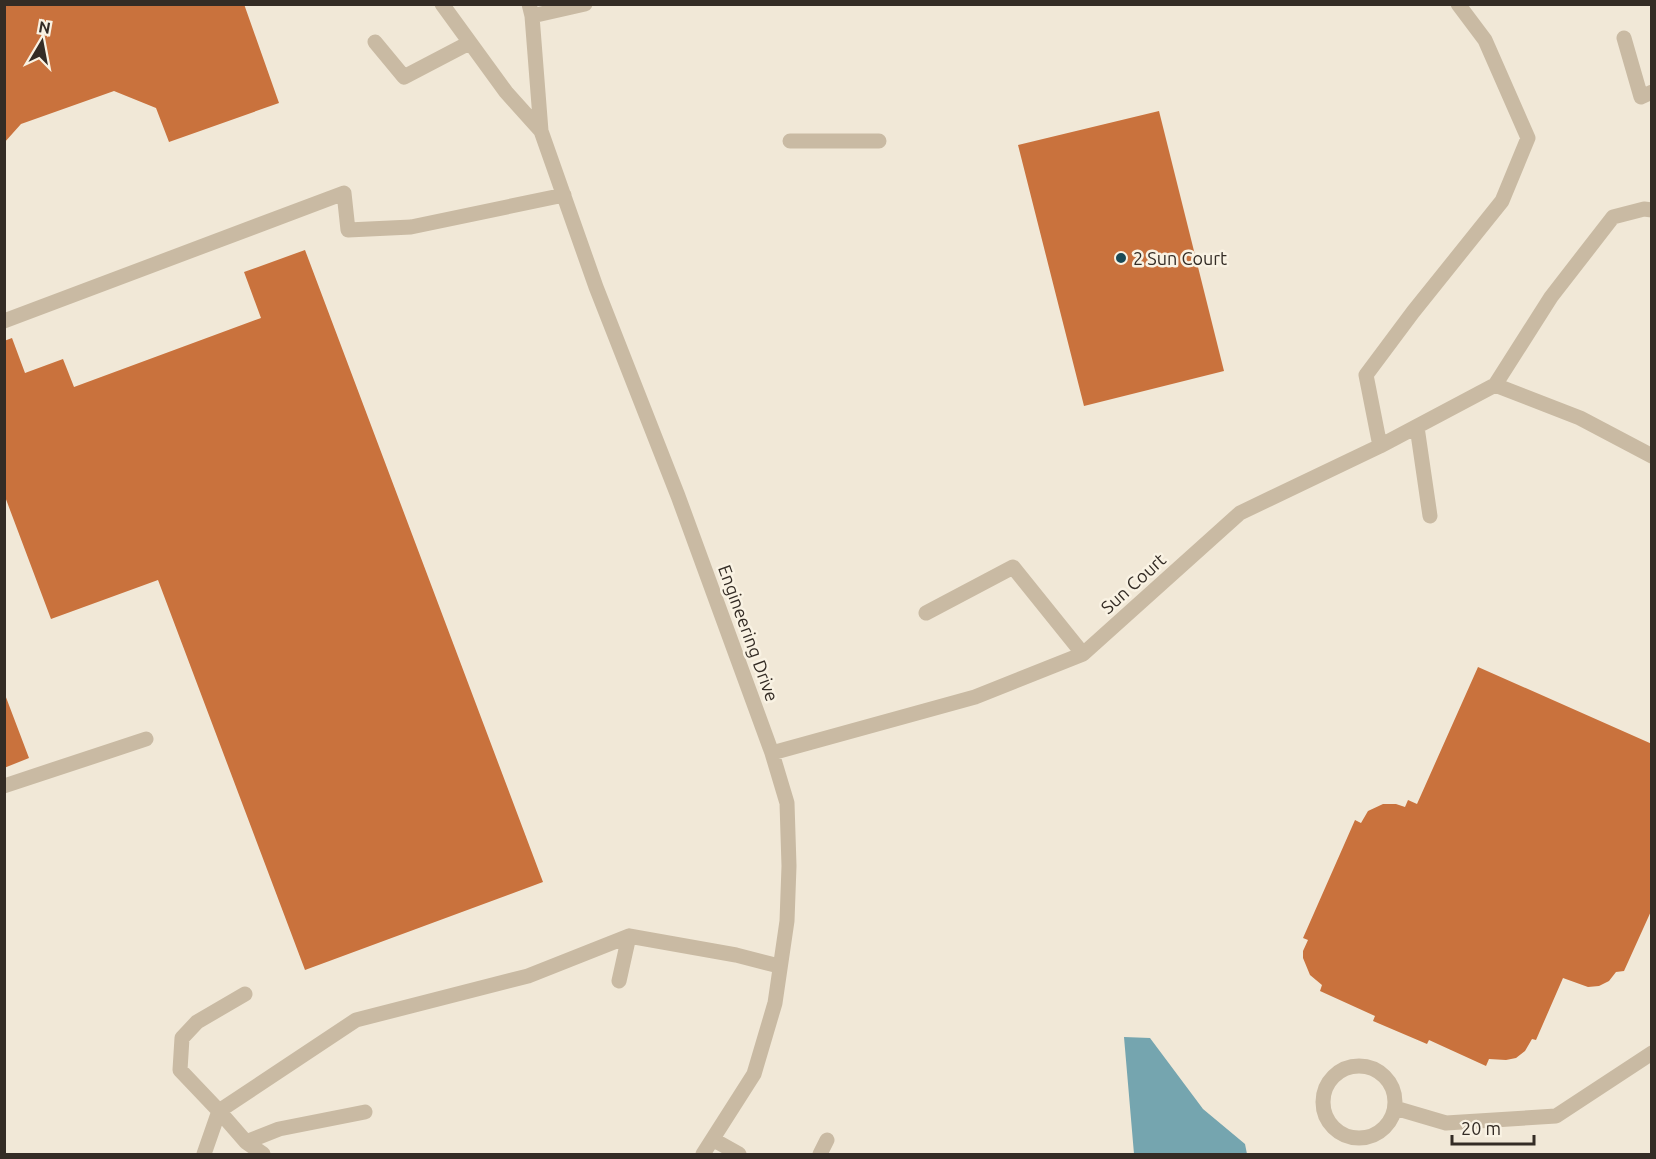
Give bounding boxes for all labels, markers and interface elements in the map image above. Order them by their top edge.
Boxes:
north arrow [12,12,72,72]
text: N [37,17,52,37]
place label: 2 Sun Court [1133,248,1227,268]
marker: 2 Sun Court [1114,251,1128,265]
street label: Sun Court [1097,549,1169,617]
street label: Engineering Drive [715,562,783,704]
scale bar [1452,1108,1534,1146]
text: 20 m [1461,1118,1501,1138]

